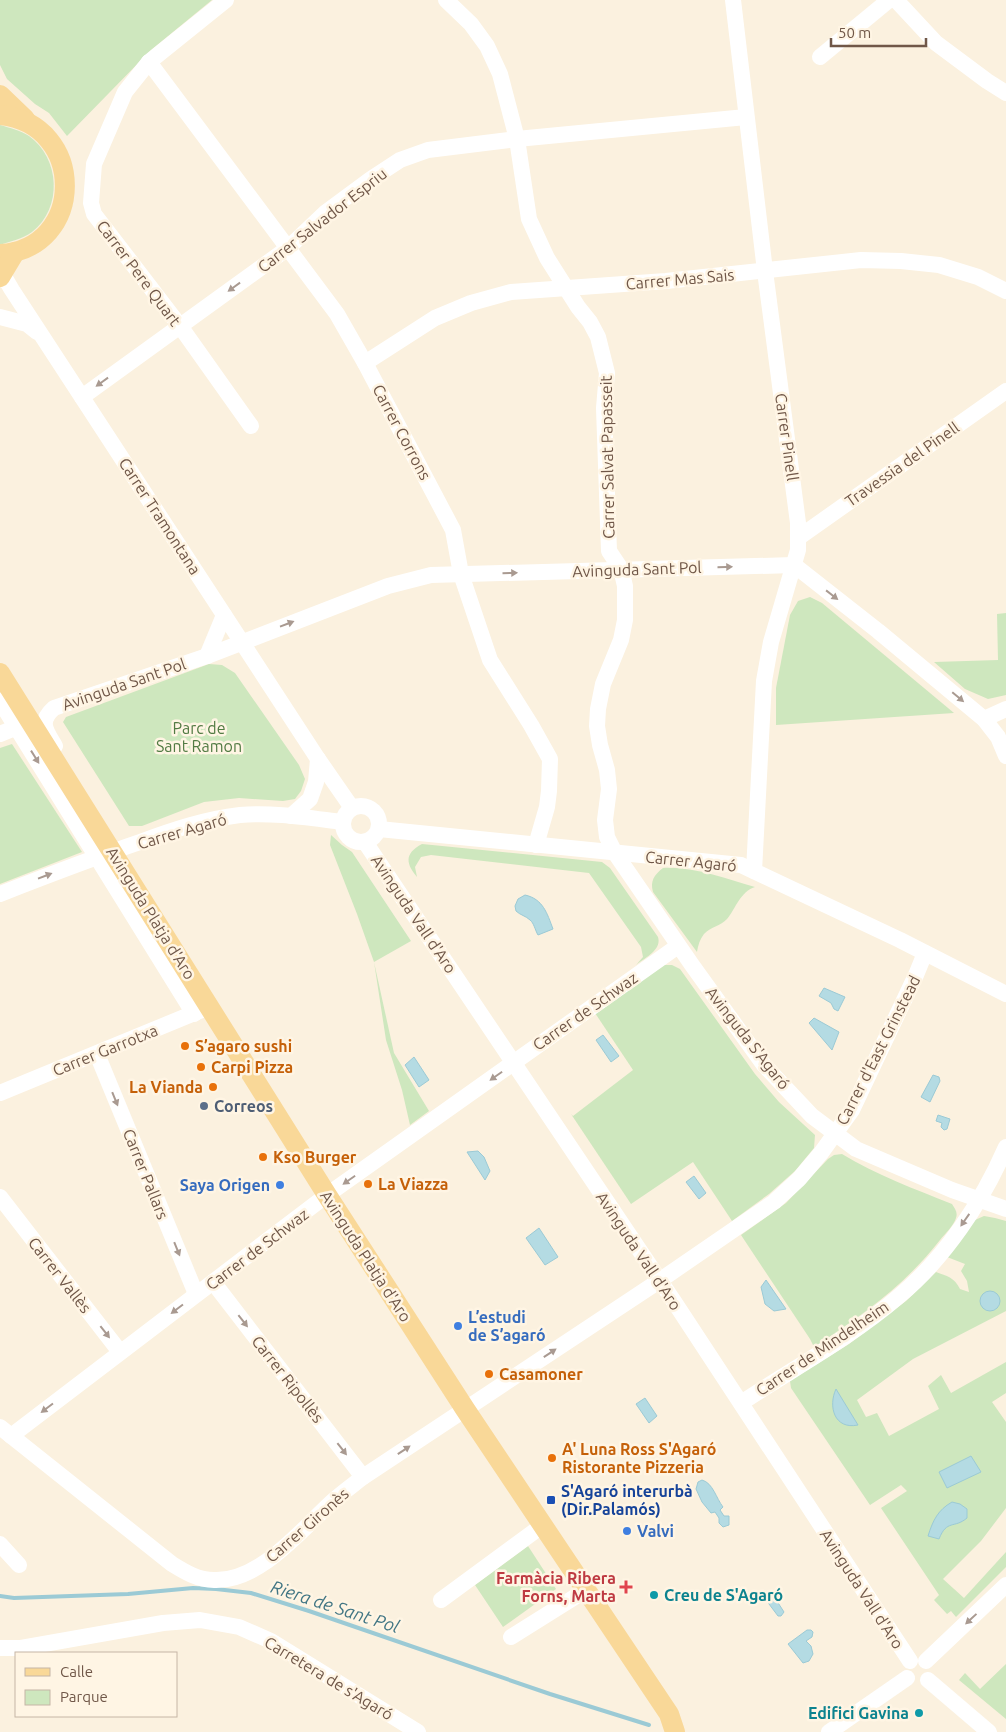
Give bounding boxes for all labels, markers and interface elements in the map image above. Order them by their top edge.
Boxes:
scale bar [831,15,926,47]
text: 50 m [838,24,871,41]
street label: Carrer Salvador Espriu [254,164,390,276]
street label: Carrer Pere Quart [93,217,185,330]
street label: Carrer Mas Sais [625,265,735,293]
one-way arrow [227,282,241,292]
street label: Carrer Salvat Papasseit [597,374,617,539]
one-way arrow [95,377,109,387]
street label: Carrer Corrons [369,381,435,483]
street label: Carrer Pinell [772,392,802,482]
street label: Travessia del Pinell [842,418,962,510]
street label: Carrer Tramontana [116,454,204,578]
street label: Avinguda Sant Pol [572,558,702,580]
one-way arrow [717,562,733,570]
one-way arrow [502,568,518,576]
one-way arrow [825,590,839,600]
one-way arrow [279,620,294,627]
street label: Avinguda Sant Pol [60,654,188,714]
one-way arrow [951,692,964,703]
park label: Parc de Sant Ramon [156,719,242,755]
one-way arrow [30,751,40,764]
street label: Carrer Agaró [135,810,229,852]
street label: Avinguda Platja d'Aro [103,843,199,983]
street label: Carrer Agaró [644,847,738,875]
street label: Avinguda Vall d'Aro [368,851,460,977]
one-way arrow [38,872,53,879]
street label: Carrer de Schwaz [529,968,641,1054]
street label: Carrer d'East Grinstead [832,972,924,1128]
street label: Avinguda S'Agaró [702,983,794,1093]
street label: Carrer Garrotxa [50,1021,160,1079]
place label: S’agaro sushi [195,1037,292,1055]
marker: S’agaro sushi [179,1040,191,1052]
place label: Carpi Pizza [211,1058,293,1076]
marker: Carpi Pizza [195,1061,207,1073]
one-way arrow [489,1071,503,1081]
place label: La Vianda [129,1078,203,1096]
marker: La Vianda [207,1081,219,1093]
one-way arrow [112,1092,120,1106]
place label: Correos [214,1097,273,1115]
marker: Correos [198,1100,210,1112]
street label: Carrer Pallars [120,1126,172,1222]
place label: Kso Burger [273,1148,357,1166]
marker: Kso Burger [257,1151,269,1163]
one-way arrow [342,1175,356,1185]
place label: La Viazza [378,1175,448,1193]
place label: Saya Origen [180,1176,270,1194]
marker: La Viazza [362,1178,374,1190]
marker: Saya Origen [274,1179,286,1191]
street label: Avinguda Platja d'Aro [317,1187,415,1325]
street label: Avinguda Vall d'Aro [593,1188,685,1314]
street label: Carrer de Schwaz [202,1205,312,1293]
one-way arrow [960,1213,970,1226]
street label: Carrer Vallès [25,1234,95,1316]
one-way arrow [174,1242,182,1256]
street label: Carrer de Mindelheim [752,1297,892,1399]
one-way arrow [171,1304,184,1315]
place label: L’estudi de S’agaró [468,1308,546,1344]
one-way arrow [237,1314,248,1327]
marker: L’estudi de S’agaró [452,1320,464,1332]
one-way arrow [100,1325,110,1339]
street label: Carrer Ripollès [248,1332,328,1426]
one-way arrow [543,1348,556,1357]
place label: Casamoner [499,1365,583,1383]
marker: Casamoner [483,1368,495,1380]
one-way arrow [41,1402,54,1413]
place label: A' Luna Ross S'Agaró Ristorante Pizzeria [562,1440,716,1476]
one-way arrow [337,1442,347,1456]
one-way arrow [397,1445,411,1455]
marker: A' Luna Ross S'Agaró Ristorante Pizzeria [546,1452,558,1464]
place label: S'Agaró interurbà (Dir.Palamós) [561,1482,693,1519]
street label: Carrer Gironès [262,1484,352,1566]
marker: S'Agaró interurbà (Dir.Palamós) [545,1494,557,1506]
place label: Valvi [637,1522,674,1540]
marker: Valvi [621,1525,633,1537]
street label: Avinguda Vall d'Aro [817,1526,907,1652]
place label: Farmàcia Ribera Forns, Marta [496,1569,616,1605]
water label: Riera de Sant Pol [269,1576,402,1636]
marker: Farmàcia Ribera Forns, Marta [620,1581,632,1593]
place label: Creu de S'Agaró [664,1586,783,1604]
marker: Creu de S'Agaró [648,1589,660,1601]
one-way arrow [965,1614,978,1625]
street label: Carretera de s'Agaró [262,1633,396,1723]
legend [15,1652,178,1717]
text: Calle [60,1663,93,1680]
text: Parque [60,1688,108,1705]
place label: Edifici Gavina [808,1704,909,1722]
marker: Edifici Gavina [913,1707,925,1719]

